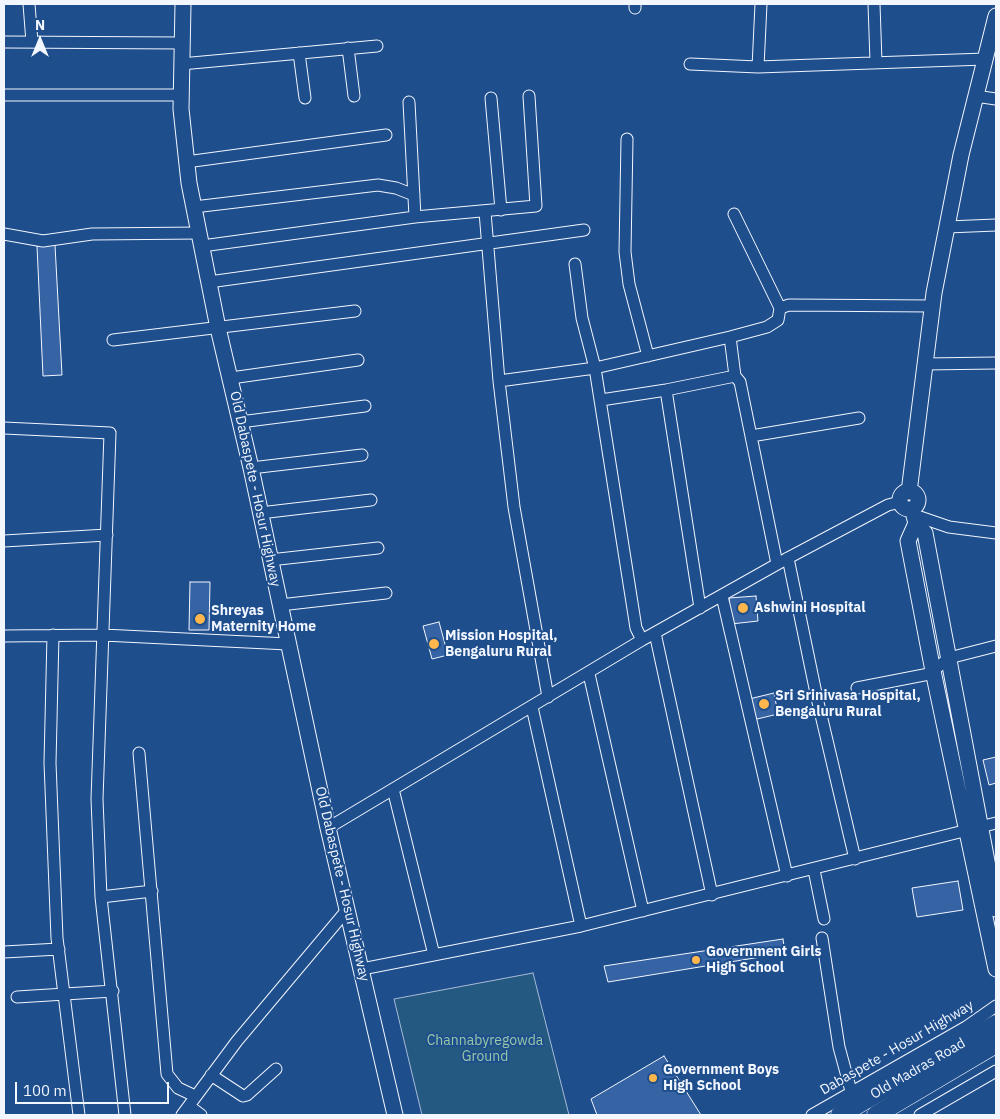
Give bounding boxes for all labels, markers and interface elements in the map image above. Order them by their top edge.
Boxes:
north arrow [15,15,65,65]
text: N [35,16,45,34]
street label: Old Dabaspete - Hosur Highway [226,390,284,588]
place label: Ashwini Hospital [754,600,866,616]
marker: Ashwini Hospital [736,601,750,615]
place label: Shreyas Maternity Home [211,603,316,636]
marker: Shreyas Maternity Home [193,612,207,626]
place label: Mission Hospital, Bengaluru Rural [445,628,558,660]
marker: Mission Hospital, Bengaluru Rural [427,637,441,651]
place label: Sri Srinivasa Hospital, Bengaluru Rural [775,688,921,720]
marker: Sri Srinivasa Hospital, Bengaluru Rural [757,697,771,711]
street label: Old Dabaspete - Hosur Highway [311,785,373,983]
place label: Government Girls High School [706,944,822,976]
marker: Government Girls High School [690,954,702,966]
street label: Dabaspete - Hosur Highway [817,997,977,1099]
park label: Channabyregowda Ground [427,1033,543,1066]
street label: Old Madras Road [867,1035,969,1103]
place label: Government Boys High School [663,1062,779,1094]
scale bar [18,1072,171,1104]
marker: Government Boys High School [647,1072,659,1084]
text: 100 m [23,1081,67,1100]

